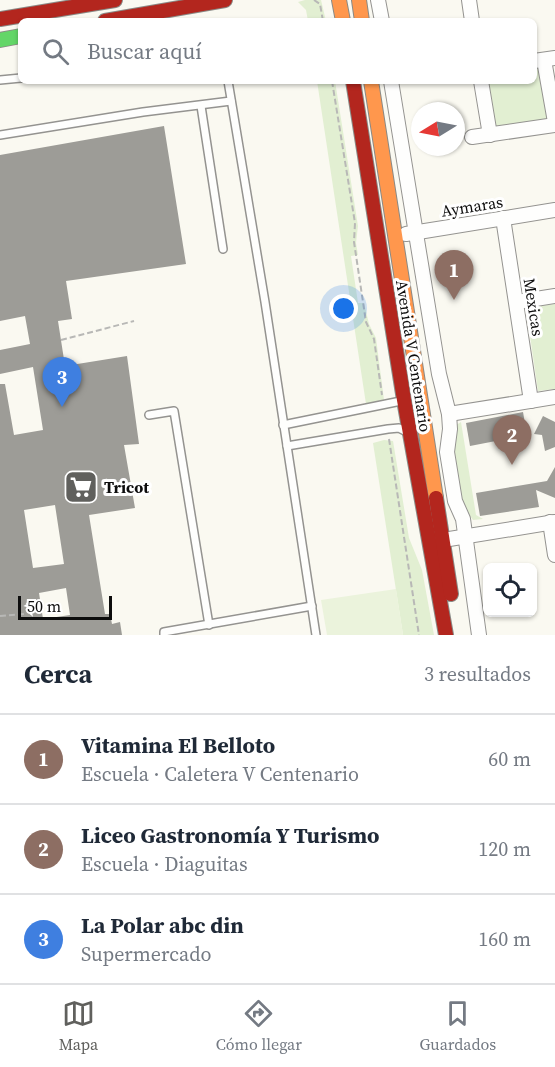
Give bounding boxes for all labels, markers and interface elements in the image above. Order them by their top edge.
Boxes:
search box [18,18,537,84]
icon: search [39,35,72,68]
text: Buscar aquí [87,36,202,66]
north arrow [411,102,465,156]
street label: Aymaras [440,190,504,222]
pin: 1 [434,250,474,300]
street label: Mexicas [519,276,549,338]
street label: Avenida V Centenario [391,278,437,434]
your location [329,294,358,323]
pin: 3 [42,358,82,407]
pin: 2 [492,416,532,465]
supermarket icon: Tricot [63,469,99,505]
place label: Tricot [104,476,149,498]
map controls [483,563,537,617]
button: locate [483,563,537,617]
scale bar [18,593,112,620]
text: 50 m [27,595,61,617]
text: Cerca [24,656,92,692]
text: 3 resultados [424,660,531,688]
text: Vitamina El Belloto [81,730,275,760]
text: 1 [38,745,49,773]
text: 60 m [488,745,531,773]
text: Escuela · Caletera V Centenario [81,760,359,788]
text: Liceo Gastronomía Y Turismo [81,820,380,850]
text: 2 [38,835,49,863]
text: 120 m [478,835,531,863]
text: Escuela · Diaguitas [81,850,248,878]
text: La Polar abc din [81,910,244,940]
text: 3 [38,925,49,953]
text: 160 m [478,925,531,953]
text: Supermercado [81,940,212,968]
tab: Mapa [59,997,98,1055]
tab: Cómo llegar [216,997,302,1055]
tab: Guardados [419,997,496,1055]

